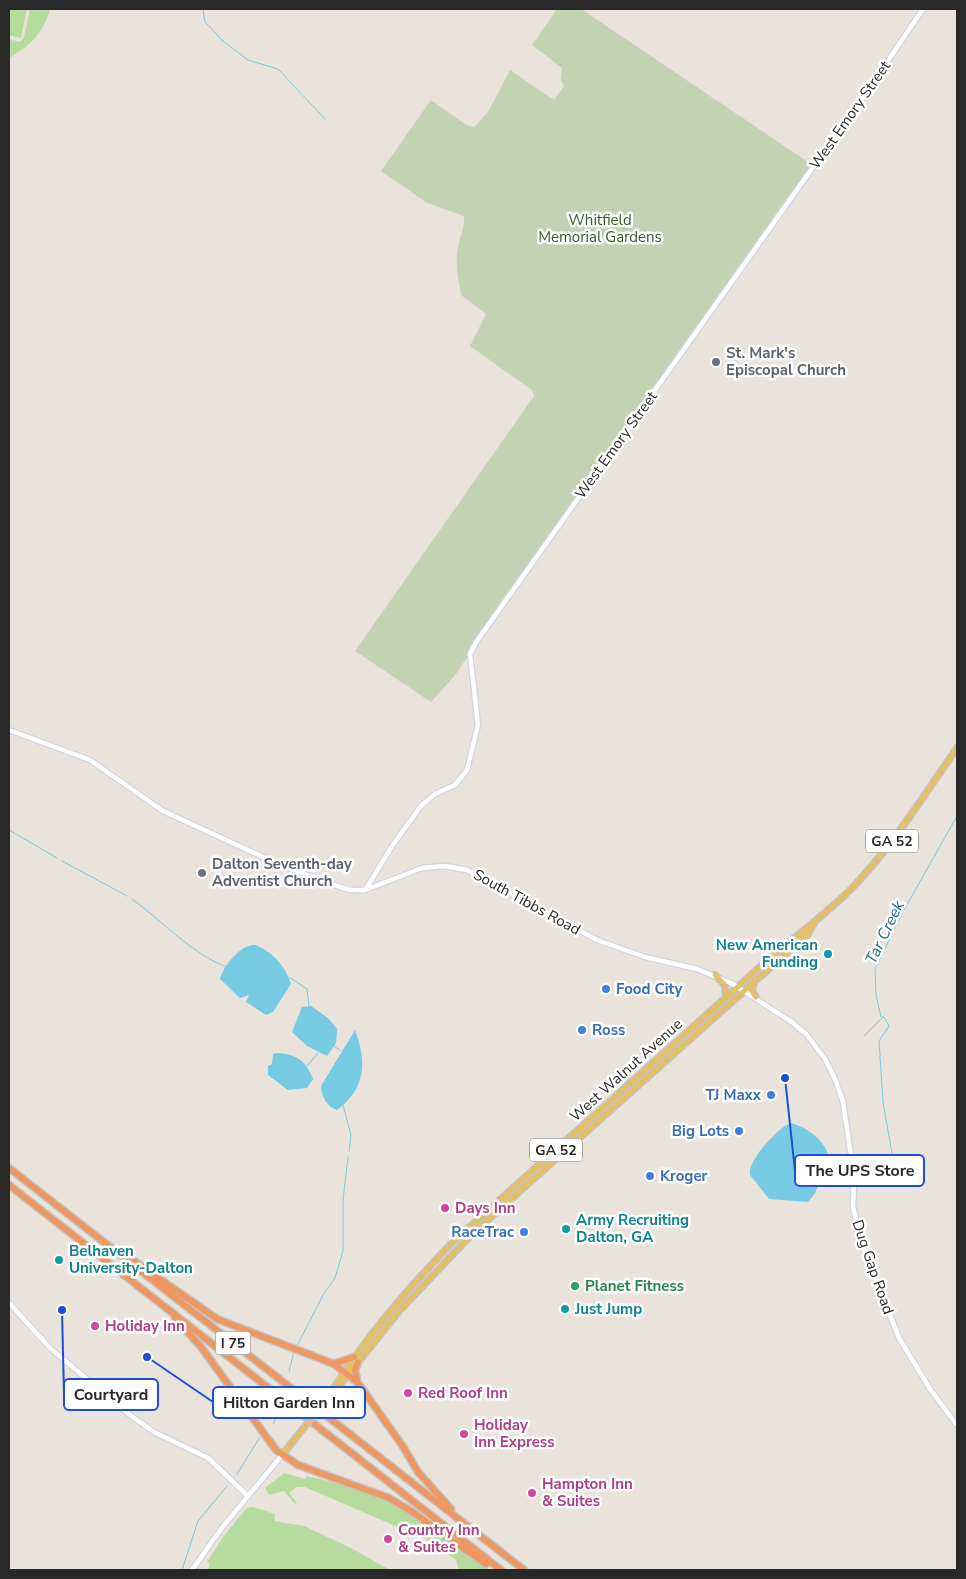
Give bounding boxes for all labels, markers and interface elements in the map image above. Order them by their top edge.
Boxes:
street label: West Emory Street [805,56,895,173]
park label: Whitfield Memorial Gardens [538,210,662,247]
place label: St. Mark's Episcopal Church [726,343,846,380]
marker: St. Mark's Episcopal Church [710,356,722,368]
street label: West Emory Street [570,387,662,503]
road number: GA 52 [866,829,918,852]
place label: Dalton Seventh-day Adventist Church [212,854,352,891]
street label: South Tibbs Road [470,864,584,940]
marker: Dalton Seventh-day Adventist Church [196,867,208,879]
water label: Tar Creek [860,896,910,968]
place label: New American Funding [716,935,818,972]
marker: New American Funding [822,948,834,960]
place label: Food City [616,979,682,999]
marker: Food City [600,983,612,995]
street label: West Walnut Avenue [565,1014,687,1126]
place label: Ross [592,1020,625,1040]
marker: Ross [576,1024,588,1036]
place label: TJ Maxx [706,1085,762,1105]
marker: TJ Maxx [765,1089,777,1101]
place label: Big Lots [672,1121,729,1141]
marker: Big Lots [733,1125,745,1137]
road number: GA 52 [530,1138,582,1162]
callout: The UPS Store [795,1155,924,1186]
text: The UPS Store [805,1160,915,1182]
place label: Kroger [660,1166,708,1186]
marker: Kroger [644,1170,656,1182]
place label: Days Inn [455,1198,515,1218]
marker: Days Inn [439,1202,451,1214]
place label: Army Recruiting Dalton, GA [576,1210,689,1247]
street label: Dug Gap Road [848,1217,898,1317]
place label: RaceTrac [451,1222,514,1242]
marker: Army Recruiting Dalton, GA [560,1223,572,1235]
marker: RaceTrac [518,1226,530,1238]
place label: Belhaven University-Dalton [69,1241,193,1278]
marker: Belhaven University-Dalton [53,1254,65,1266]
place label: Planet Fitness [585,1276,684,1296]
marker: Planet Fitness [569,1280,581,1292]
place label: Just Jump [574,1299,642,1319]
marker: Just Jump [559,1303,571,1315]
place label: Holiday Inn [105,1316,185,1336]
marker: Holiday Inn [89,1320,101,1332]
road number: I 75 [216,1332,250,1355]
callout: Courtyard [64,1379,158,1410]
place label: Red Roof Inn [418,1383,508,1403]
text: Courtyard [74,1384,148,1406]
callout: Hilton Garden Inn [213,1387,365,1418]
marker: Red Roof Inn [402,1387,414,1399]
text: Hilton Garden Inn [223,1392,355,1414]
place label: Holiday Inn Express [474,1415,555,1452]
marker: Holiday Inn Express [458,1428,470,1440]
place label: Hampton Inn & Suites [542,1474,633,1511]
marker: Hampton Inn & Suites [526,1487,538,1499]
place label: Country Inn & Suites [398,1520,480,1557]
marker: Country Inn & Suites [382,1533,394,1545]

